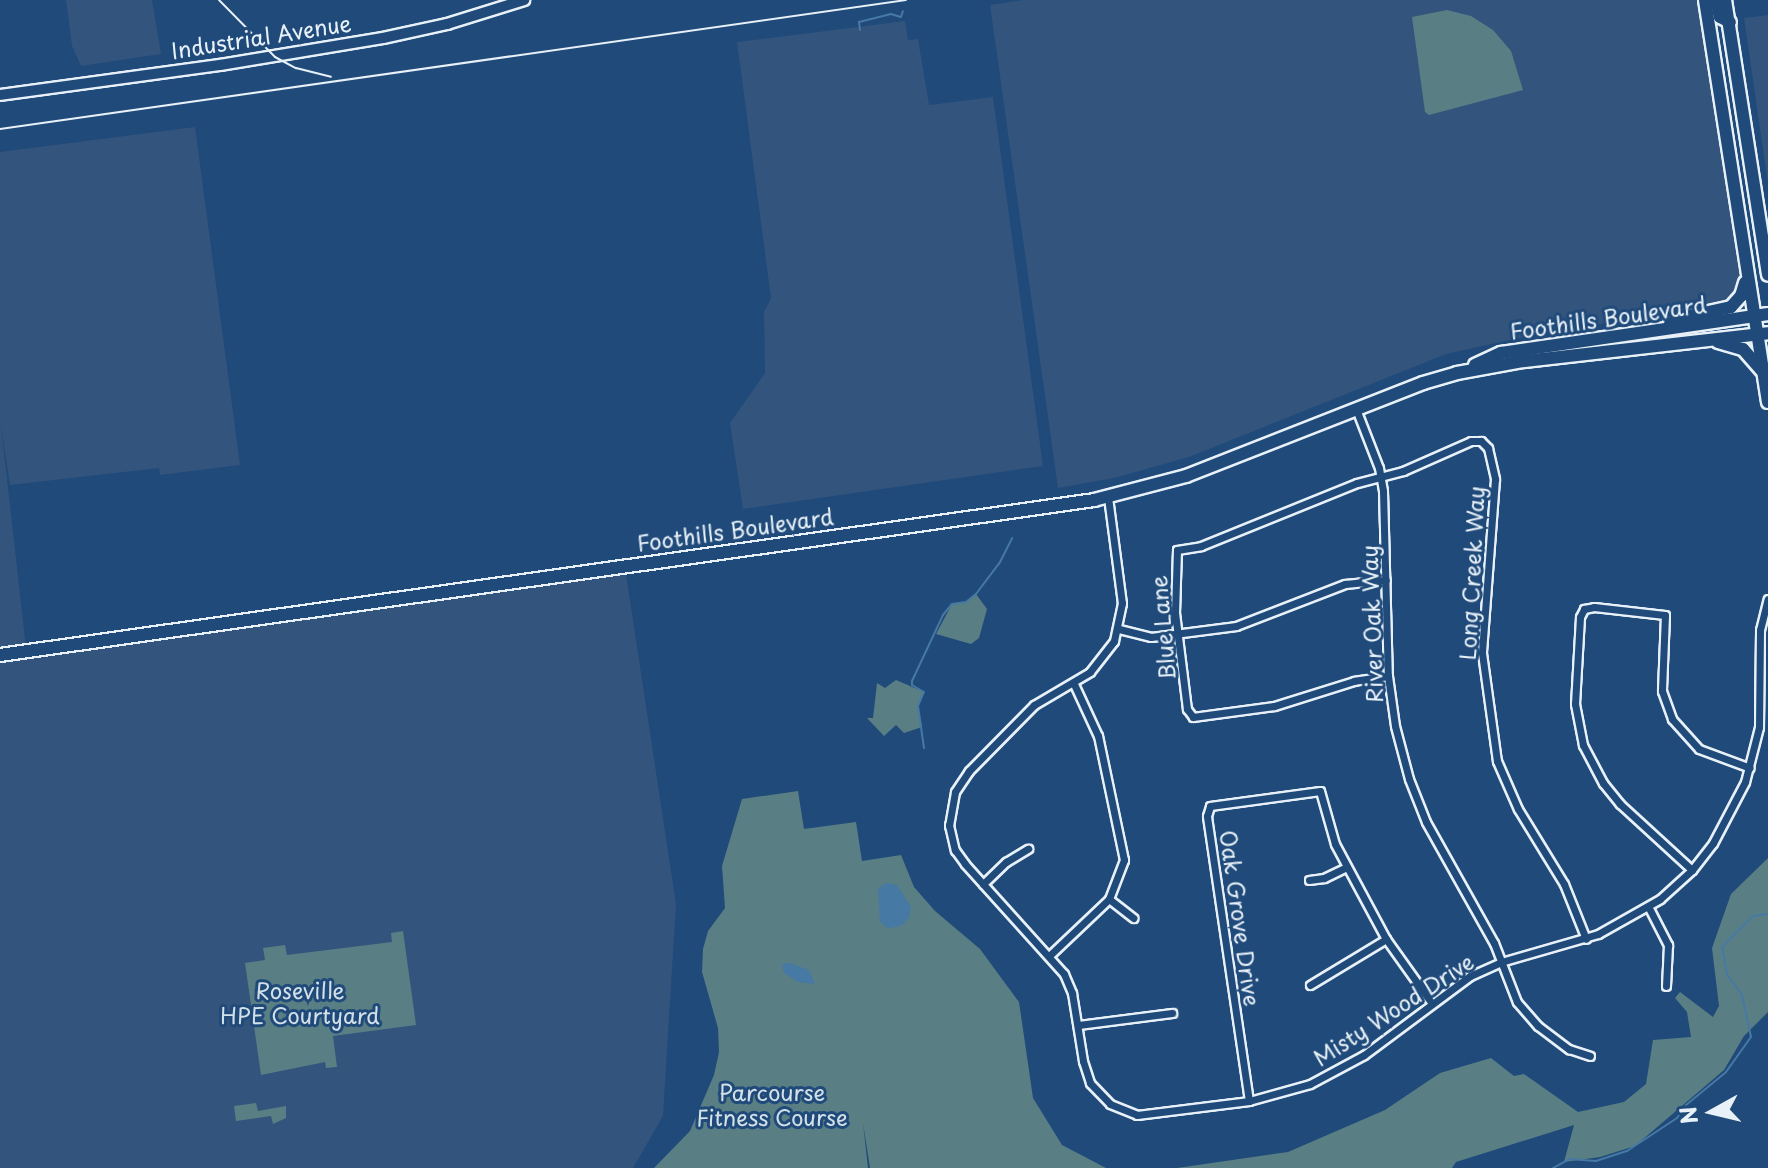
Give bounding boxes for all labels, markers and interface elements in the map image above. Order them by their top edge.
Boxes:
street label: Industrial Avenue [169,9,353,63]
street label: Foothills Boulevard [1508,290,1708,344]
street label: Long Creek Way [1453,485,1489,661]
street label: Foothills Boulevard [635,502,835,556]
street label: River Oak Way [1355,544,1387,704]
street label: Blue Lane [1144,575,1180,681]
street label: Oak Grove Drive [1215,827,1267,1009]
street label: Misty Wood Drive [1307,947,1479,1071]
park label: Roseville HPE Courtyard [220,976,380,1028]
north arrow [1672,1072,1752,1152]
park label: Parcourse Fitness Course [696,1078,848,1130]
text: N [1670,1104,1705,1126]

